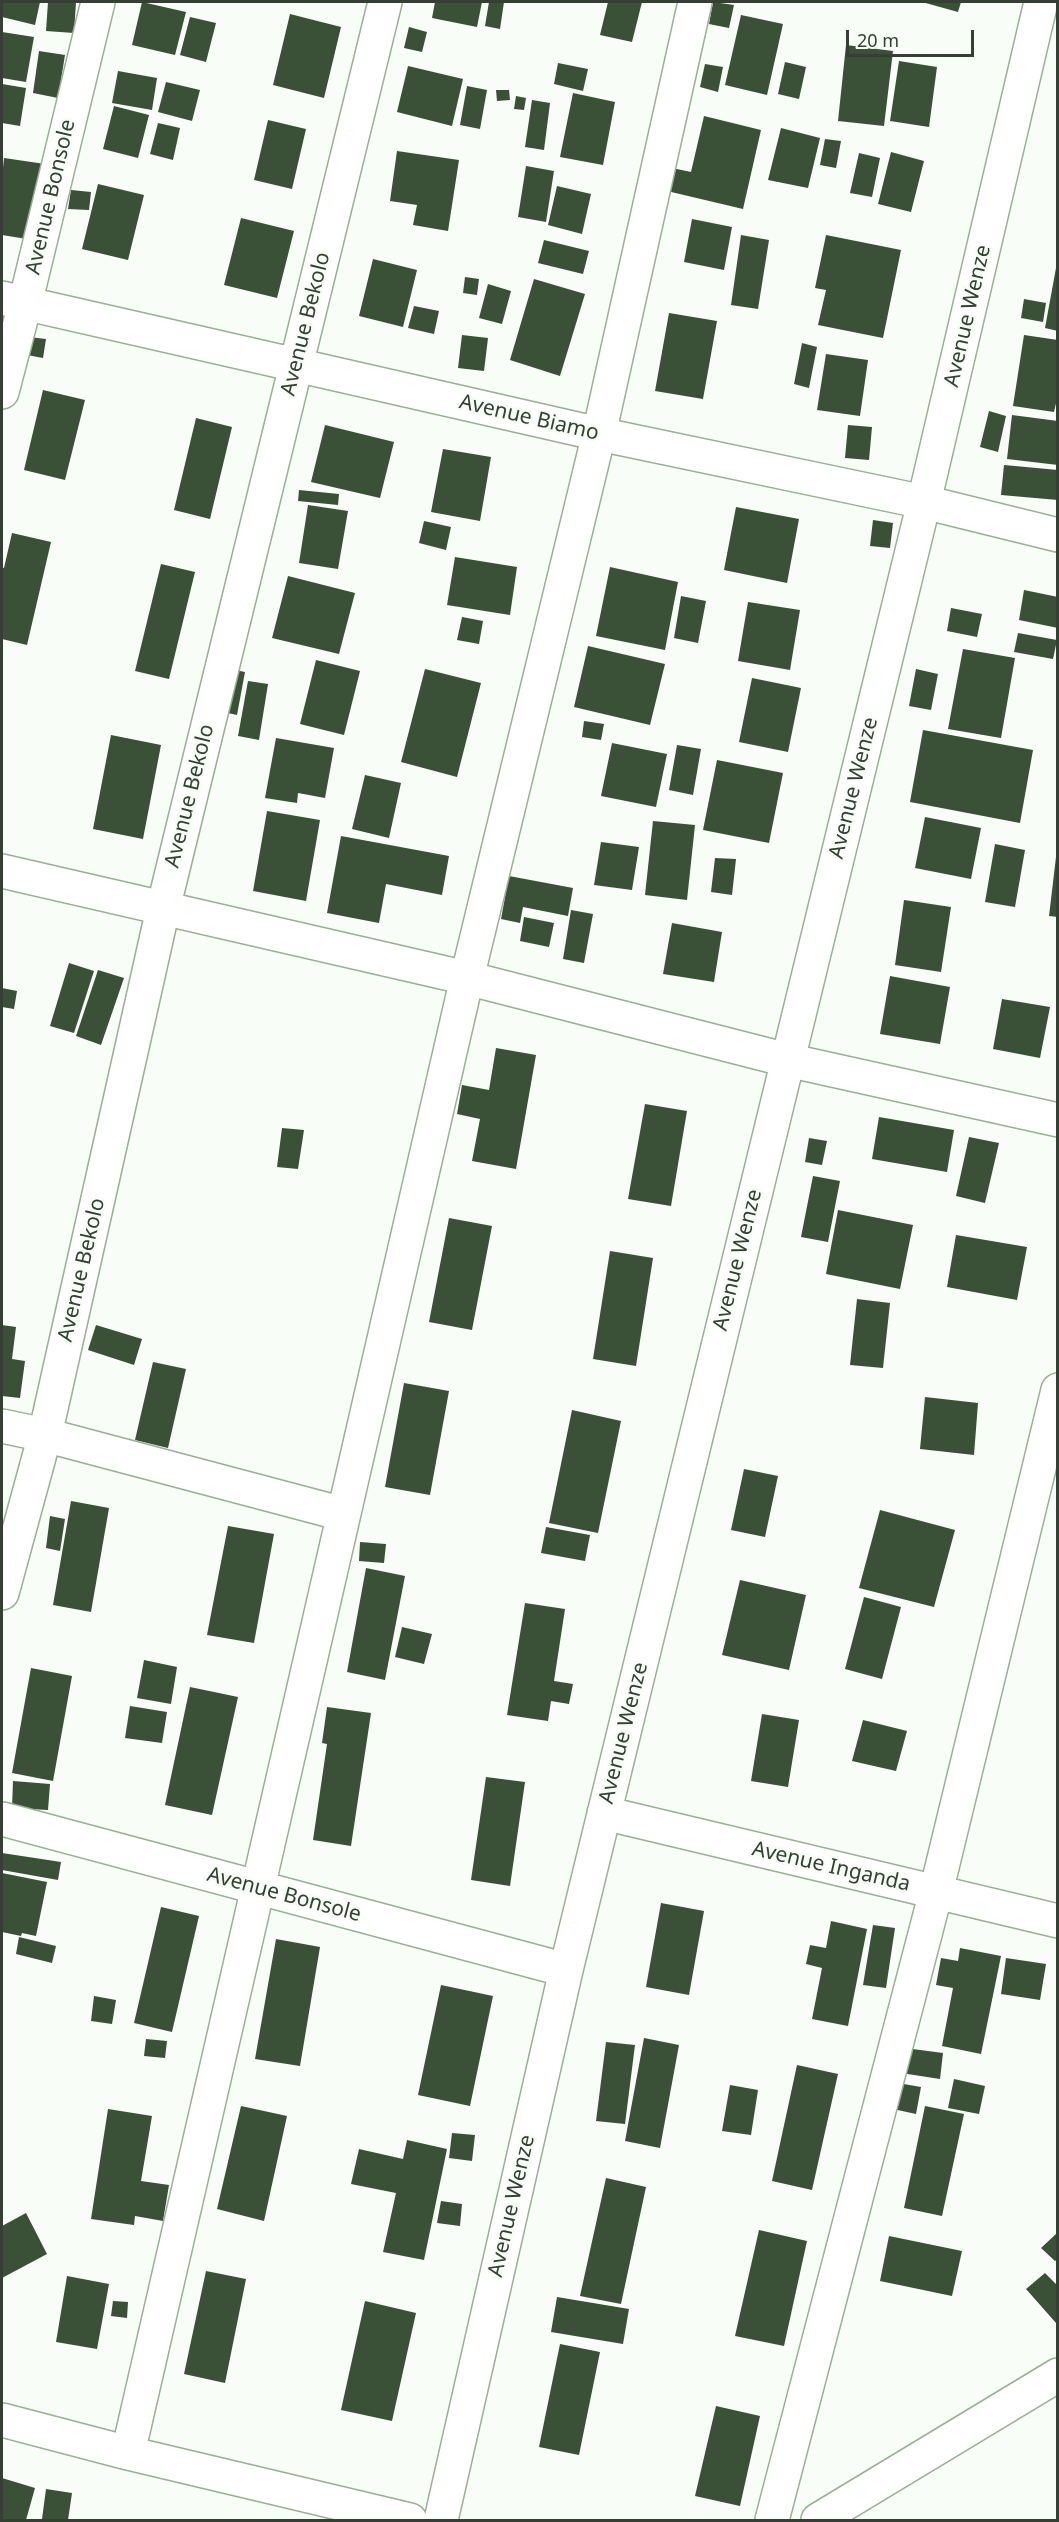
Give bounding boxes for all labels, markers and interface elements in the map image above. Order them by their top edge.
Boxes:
scale bar [849,18,976,56]
text: 20 m [857,28,899,52]
street label: Avenue Bonsole [21,117,81,277]
street label: Avenue Wenze [939,243,997,389]
street label: Avenue Bekolo [276,250,336,398]
street label: Avenue Biamo [457,390,601,446]
street label: Avenue Wenze [824,715,884,861]
street label: Avenue Bekolo [160,722,220,870]
street label: Avenue Wenze [708,1187,768,1333]
street label: Avenue Bekolo [53,1196,111,1344]
street label: Avenue Wenze [594,1660,654,1806]
street label: Avenue Inganda [749,1837,913,1897]
street label: Avenue Bonsole [204,1862,364,1928]
street label: Avenue Wenze [483,2133,541,2279]

